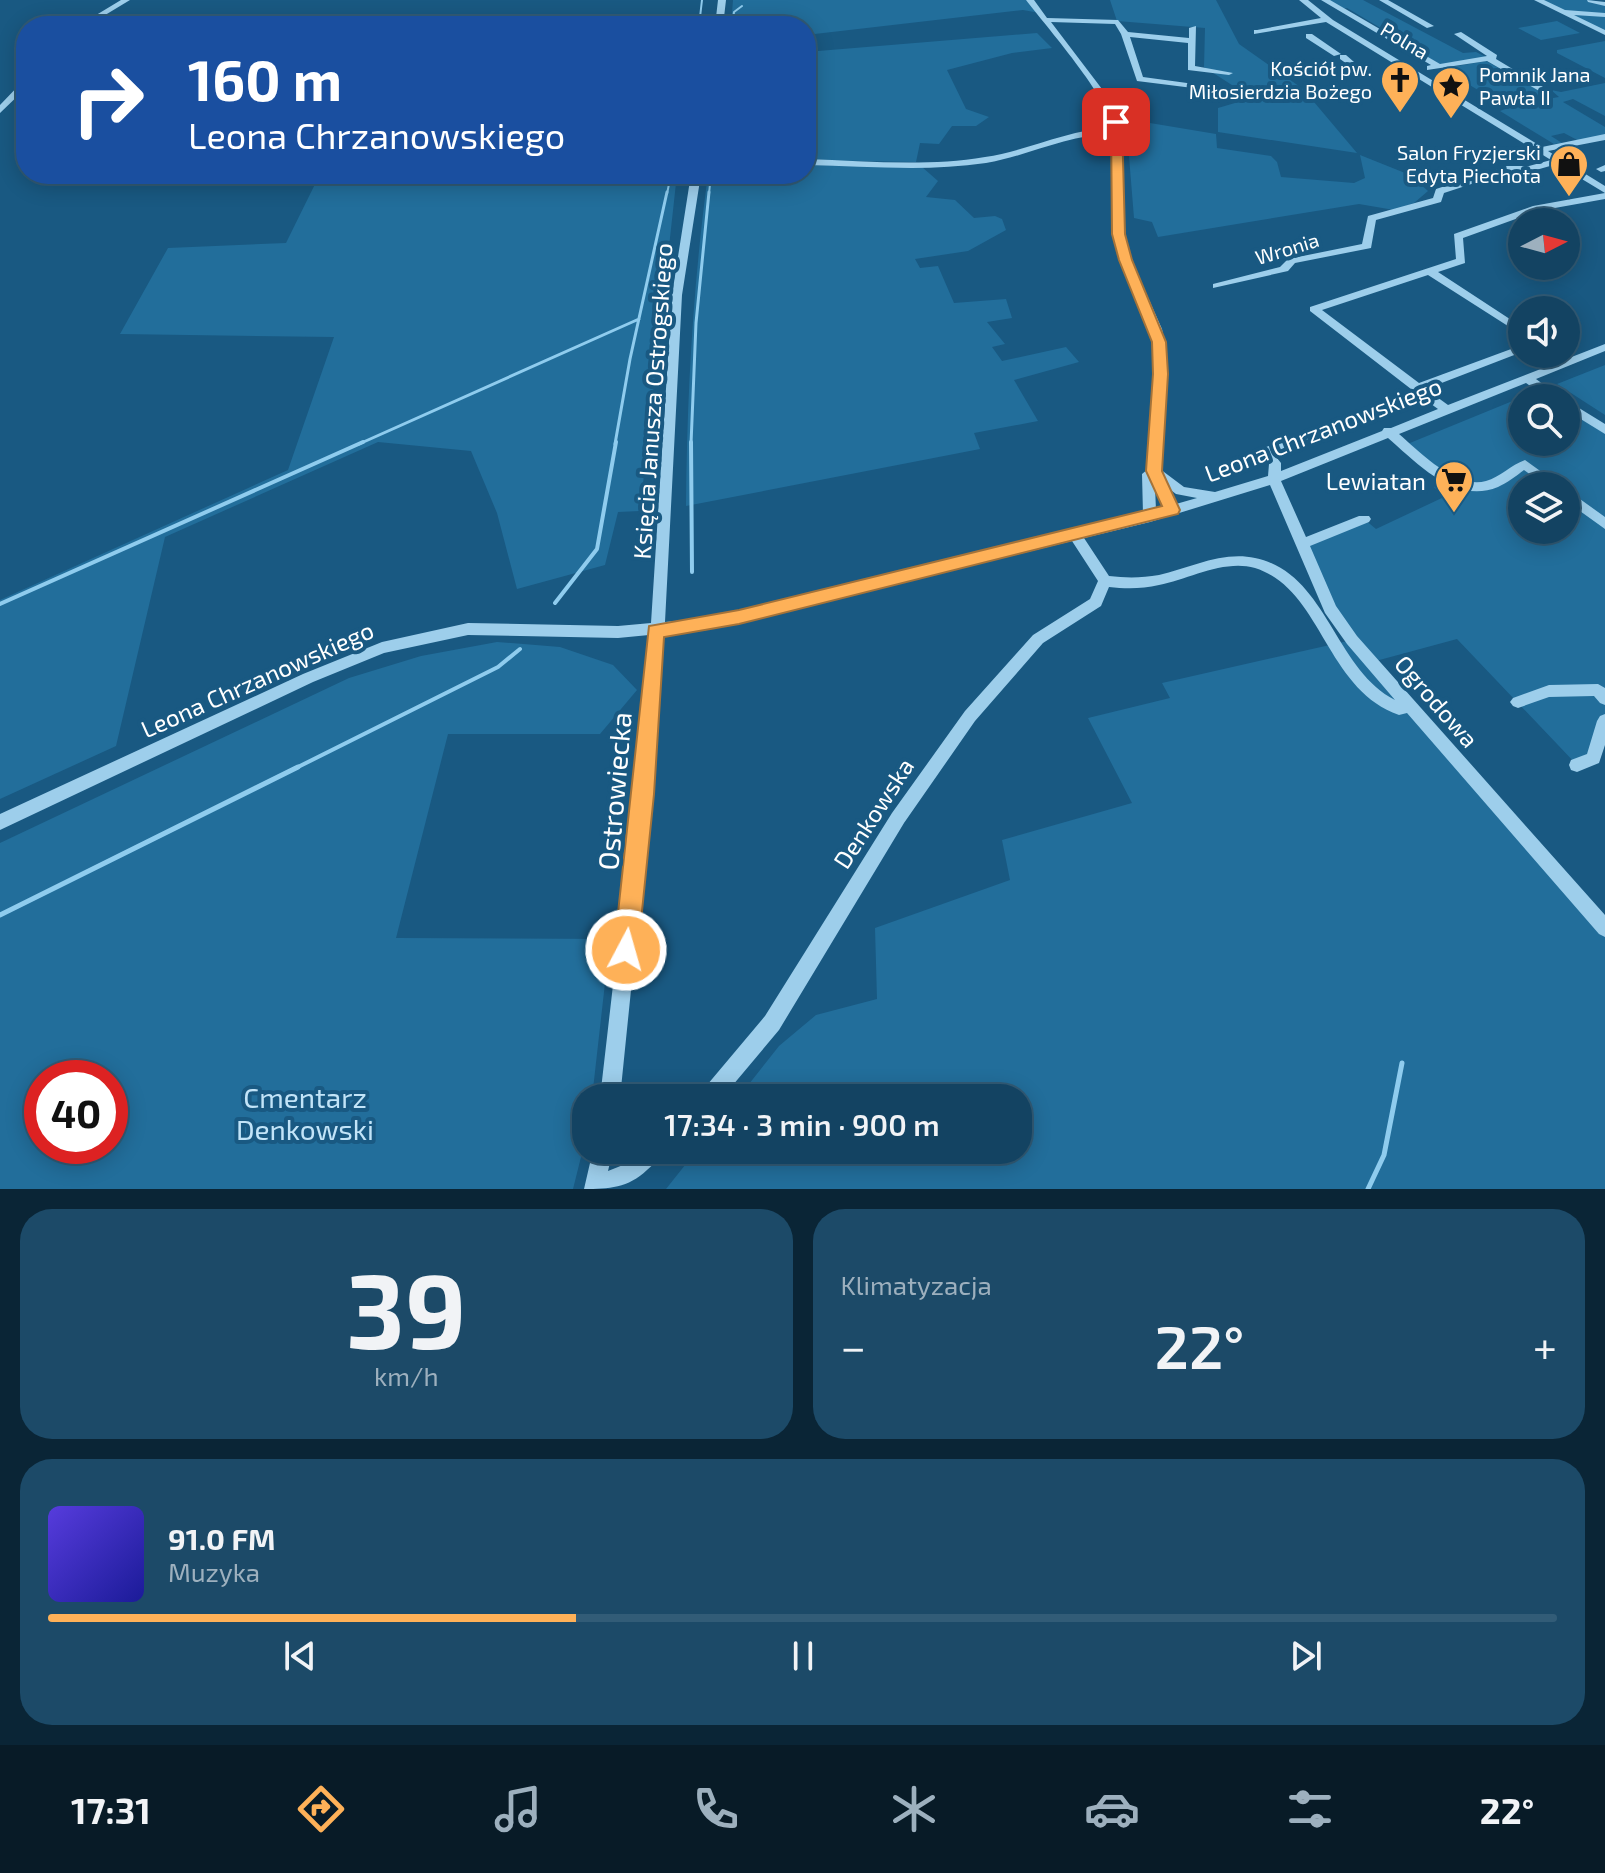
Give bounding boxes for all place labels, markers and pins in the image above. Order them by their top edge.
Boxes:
place label: Kościół pw. Miłosierdzia Bożego [1189,56,1372,103]
church icon: Kościół pw. Miłosierdzia Bożego [1379,59,1421,114]
place label: Pomnik Jana Pawła II [1479,62,1591,109]
place icon: Pomnik Jana Pawła II [1430,65,1472,120]
pin [1082,88,1150,156]
place label: Salon Fryzjerski Edyta Piechota [1397,140,1541,187]
shop icon: Salon Fryzjerski Edyta Piechota [1548,143,1590,198]
supermarket icon: Lewiatan [1433,459,1475,514]
place label: Lewiatan [1326,466,1426,495]

